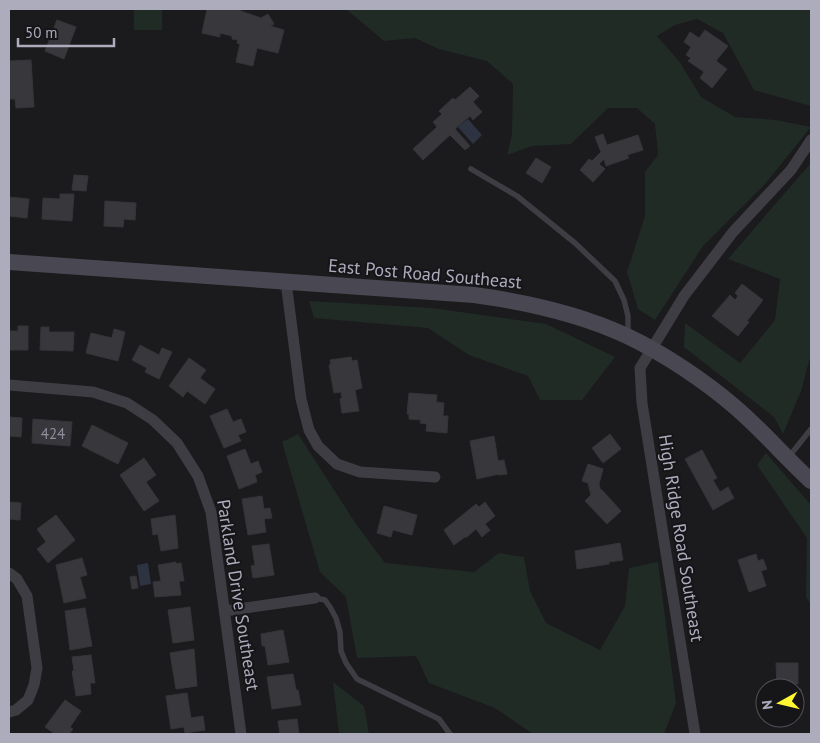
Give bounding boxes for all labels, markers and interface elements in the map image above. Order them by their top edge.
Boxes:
scale bar [18,15,114,47]
text: 50 m [25,23,58,42]
street label: East Post Road Southeast [327,254,523,293]
house number: 424 [41,424,65,443]
street label: High Ridge Road Southeast [654,433,709,643]
street label: Parkland Drive Southeast [212,498,265,692]
north arrow [755,678,805,728]
text: N [758,699,777,711]

